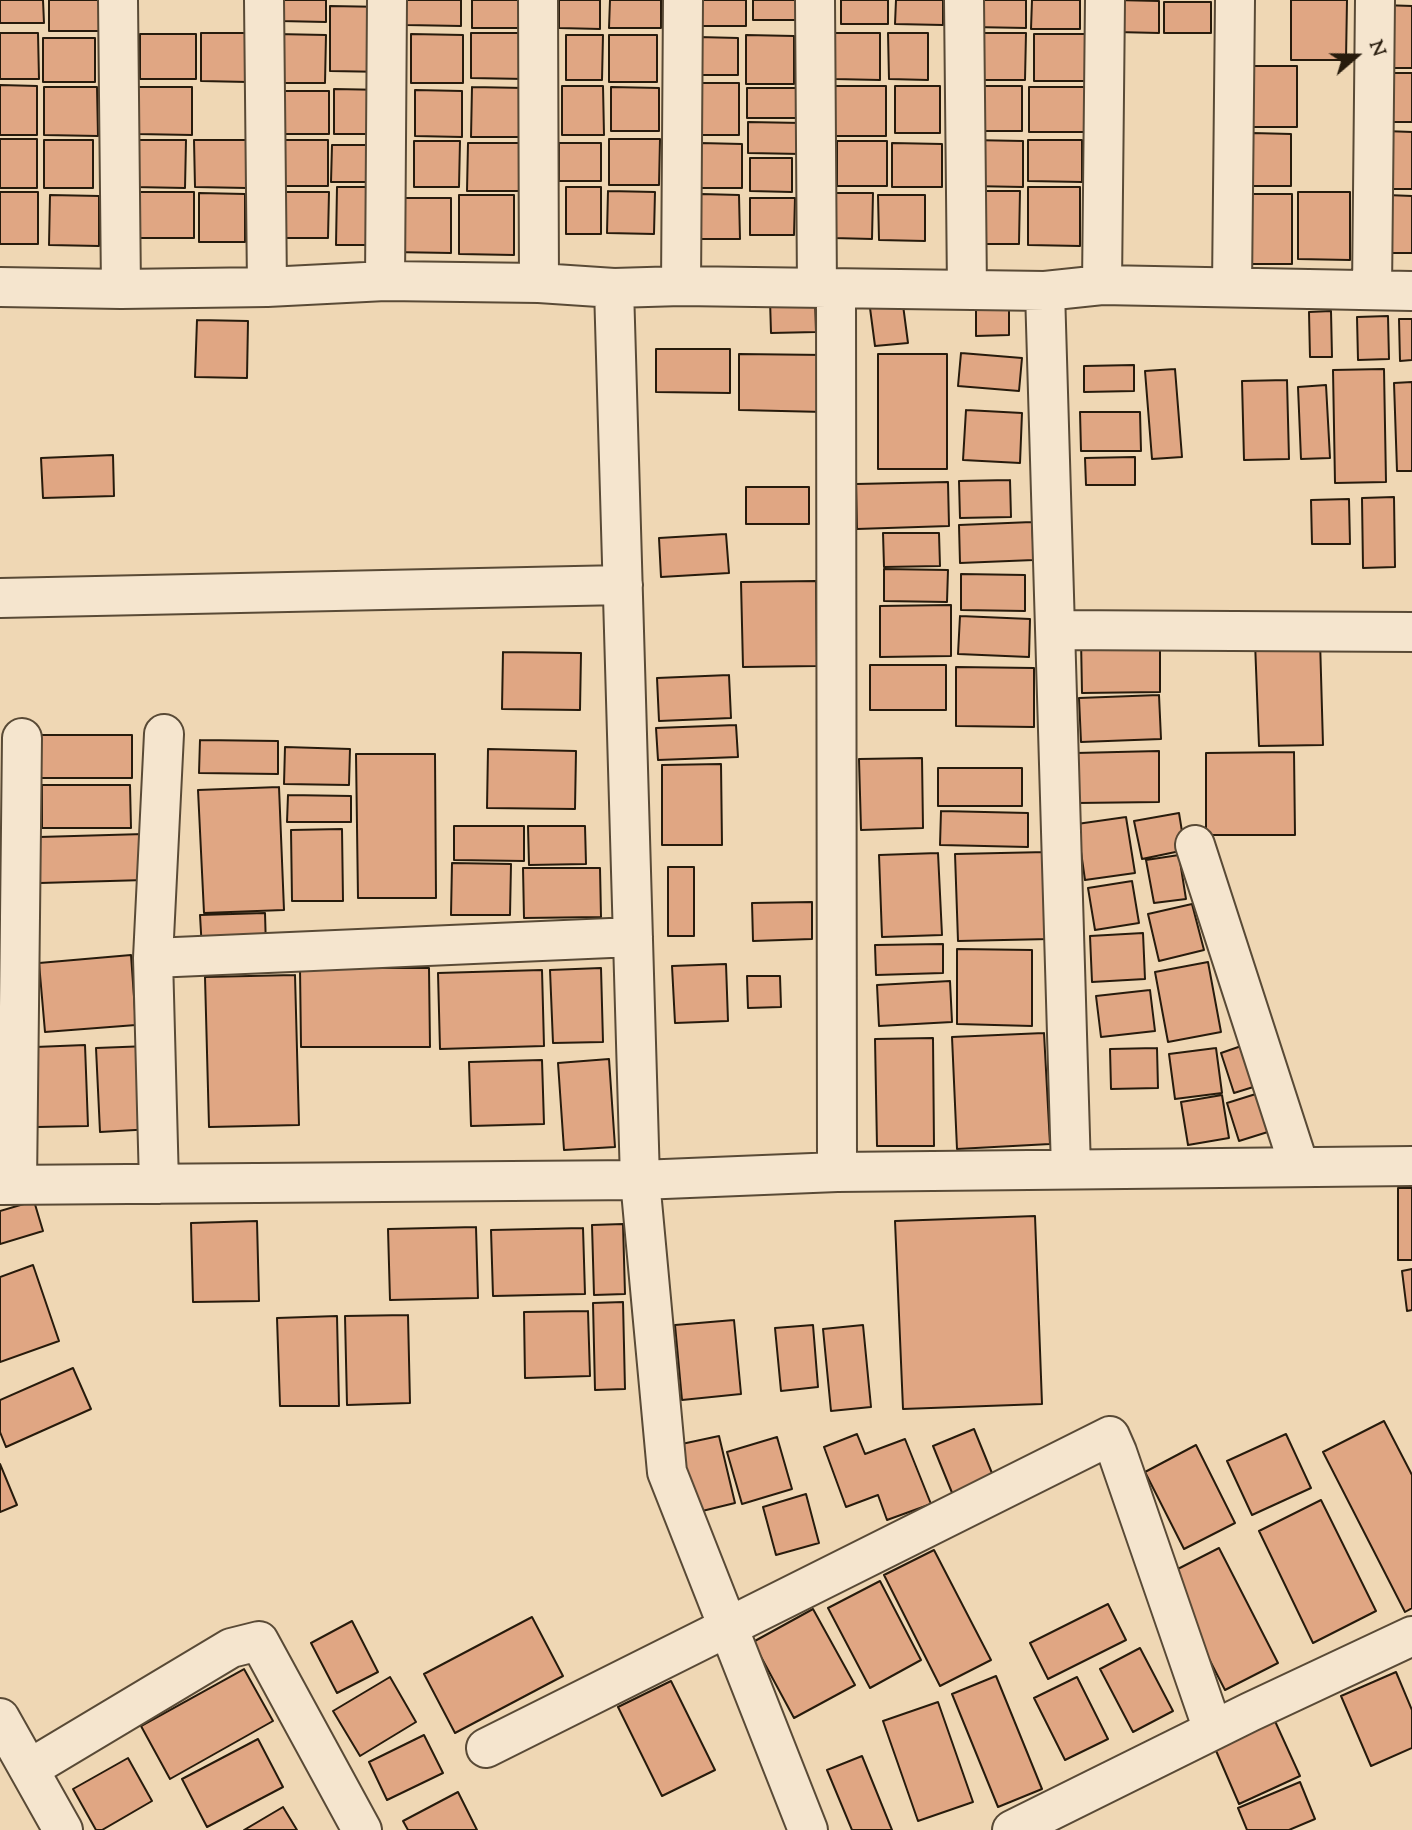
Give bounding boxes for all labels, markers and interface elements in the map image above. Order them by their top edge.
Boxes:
north arrow [1321,21,1391,91]
text: N [1361,37,1391,60]

